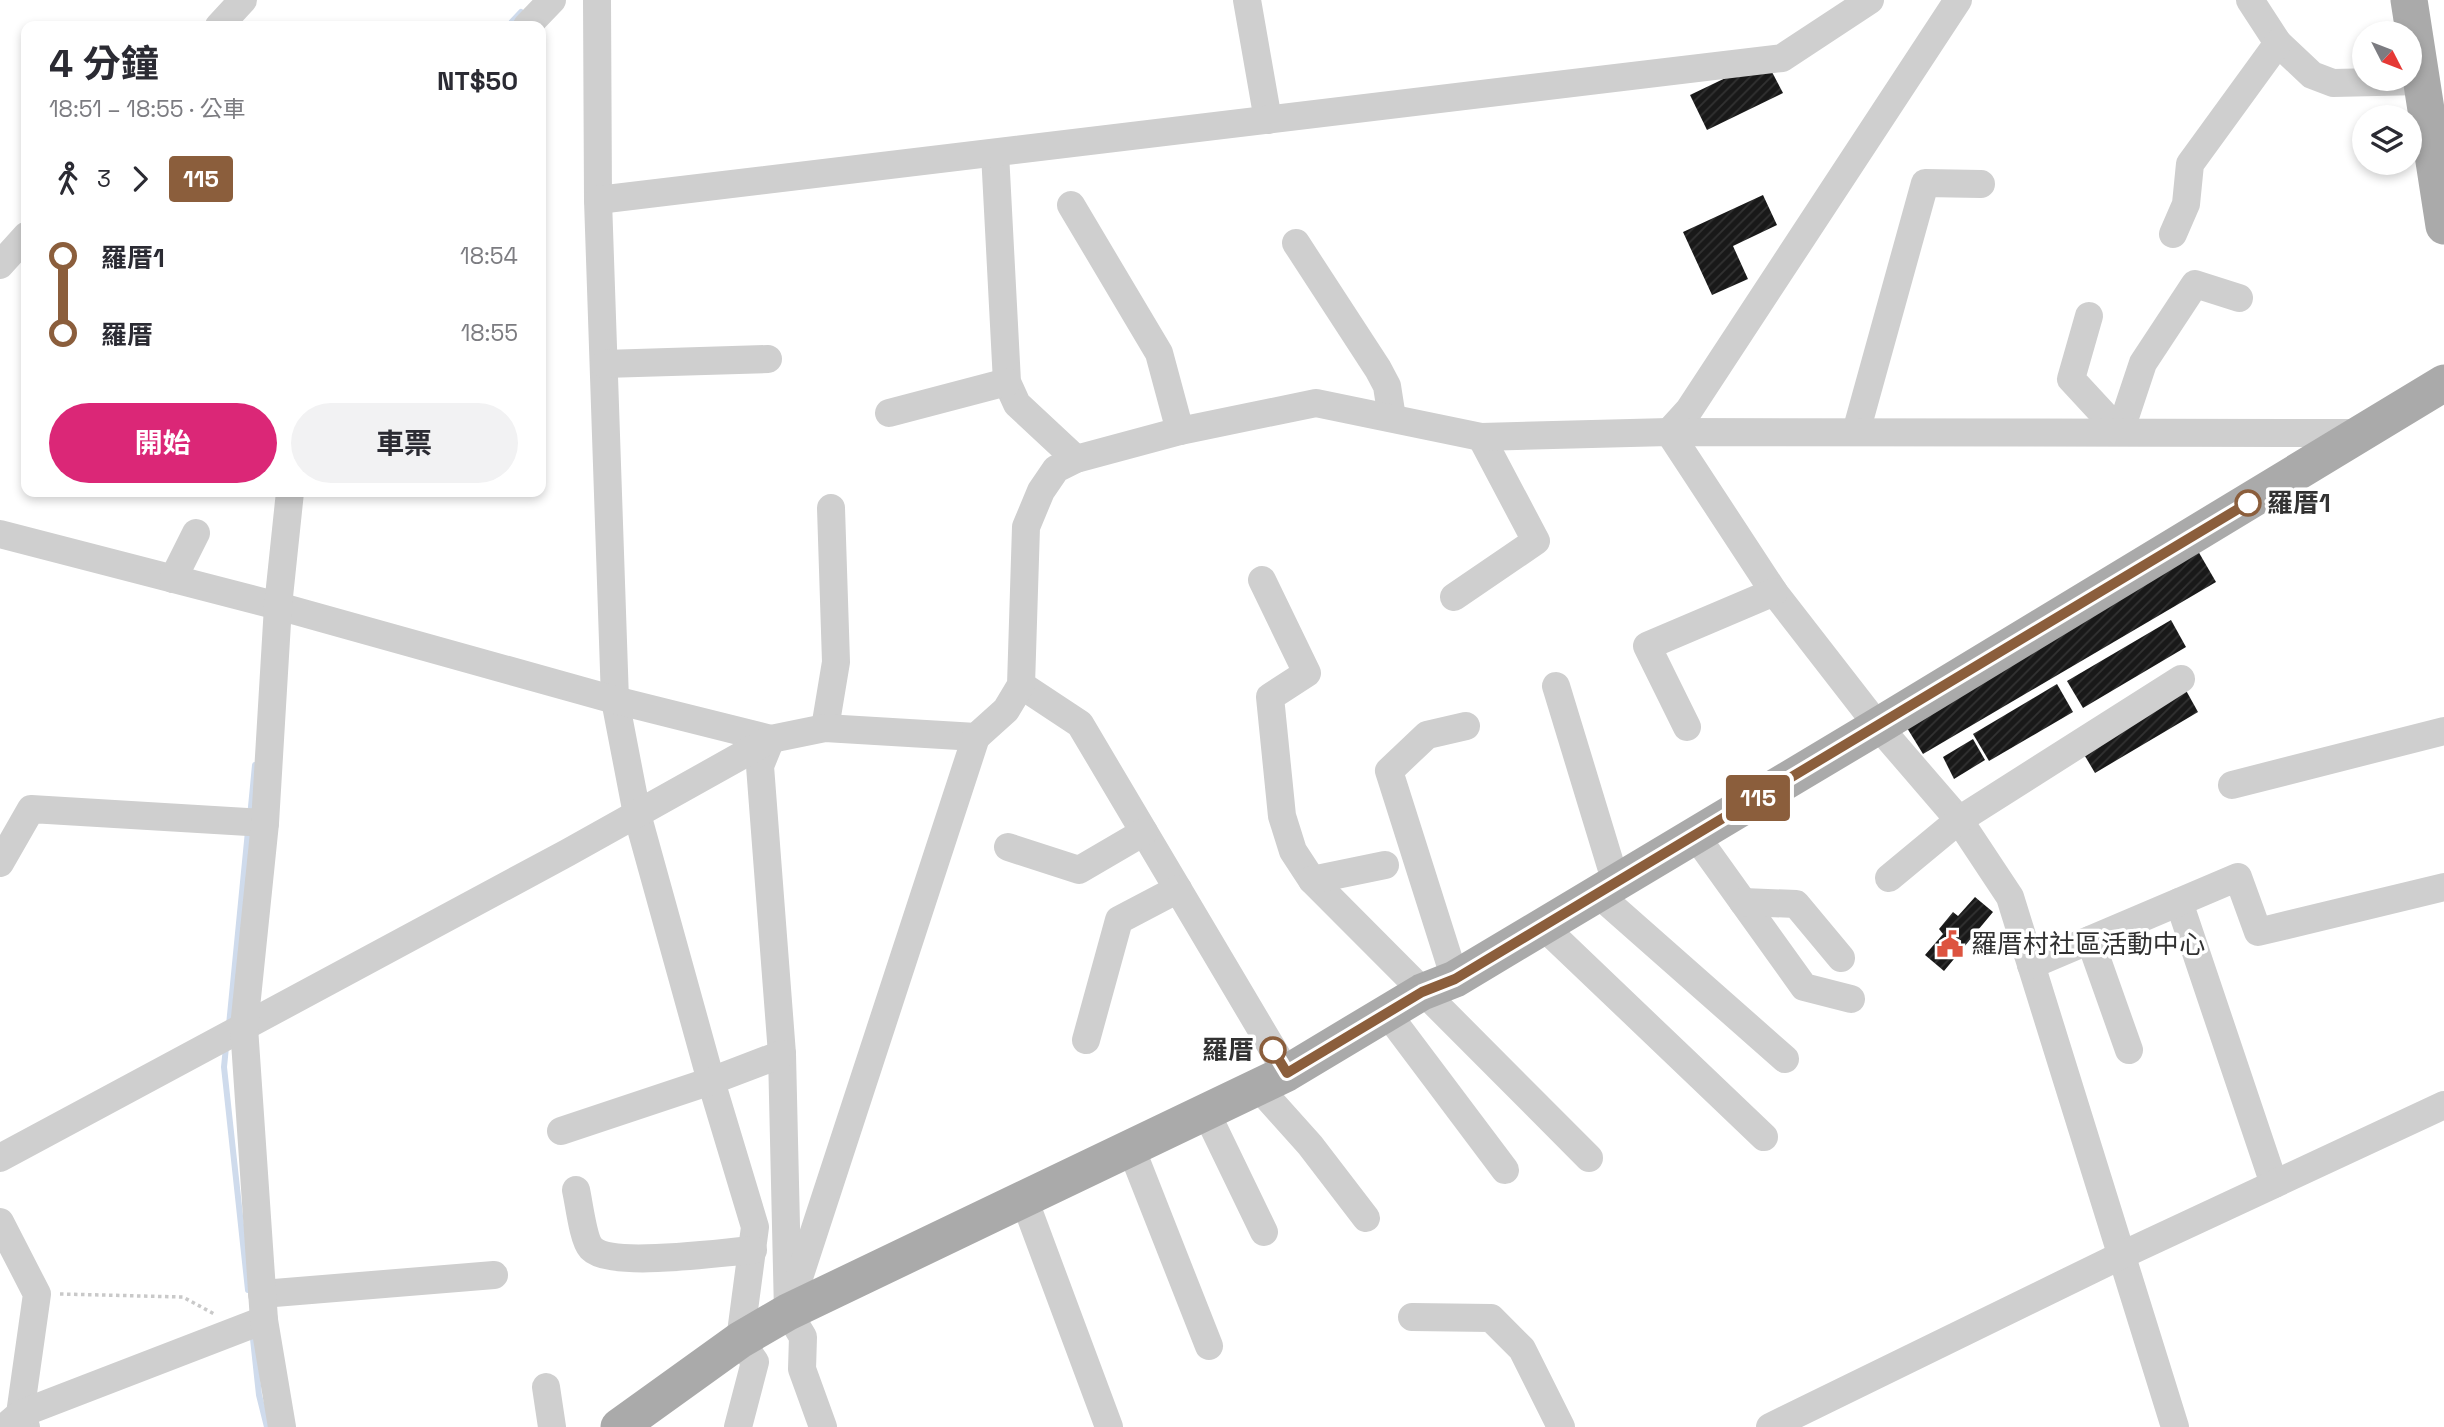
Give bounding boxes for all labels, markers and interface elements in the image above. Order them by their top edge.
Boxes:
north arrow [2352,21,2422,91]
map controls [2352,21,2422,175]
text: 4 分鐘 [49,40,159,88]
text: NT$50 [437,64,518,98]
text: 18:51 – 18:55 · 公車 [49,94,246,124]
button: layers [2352,105,2422,175]
icon: walk [49,160,87,198]
icon: forward [121,160,159,198]
text: 115 [183,163,219,194]
text: 3 [97,164,111,194]
text: 羅厝1 [101,241,165,275]
text: 18:54 [460,241,518,271]
text: 羅厝 [101,318,153,352]
text: 18:55 [461,318,518,348]
button: 開始 [49,403,277,483]
button: 車票 [291,403,518,483]
place label: 羅厝1 [2267,486,2331,520]
marker: 羅厝1 [2235,490,2261,516]
line badge: 115 [1718,775,1798,821]
text: 115 [1740,782,1776,813]
place label: 羅厝村社區活動中心 [1971,927,2205,961]
public building icon: 羅厝村社區活動中心 [1935,929,1965,959]
place label: 羅厝 [1202,1033,1254,1067]
marker: 羅厝 [1260,1037,1286,1063]

